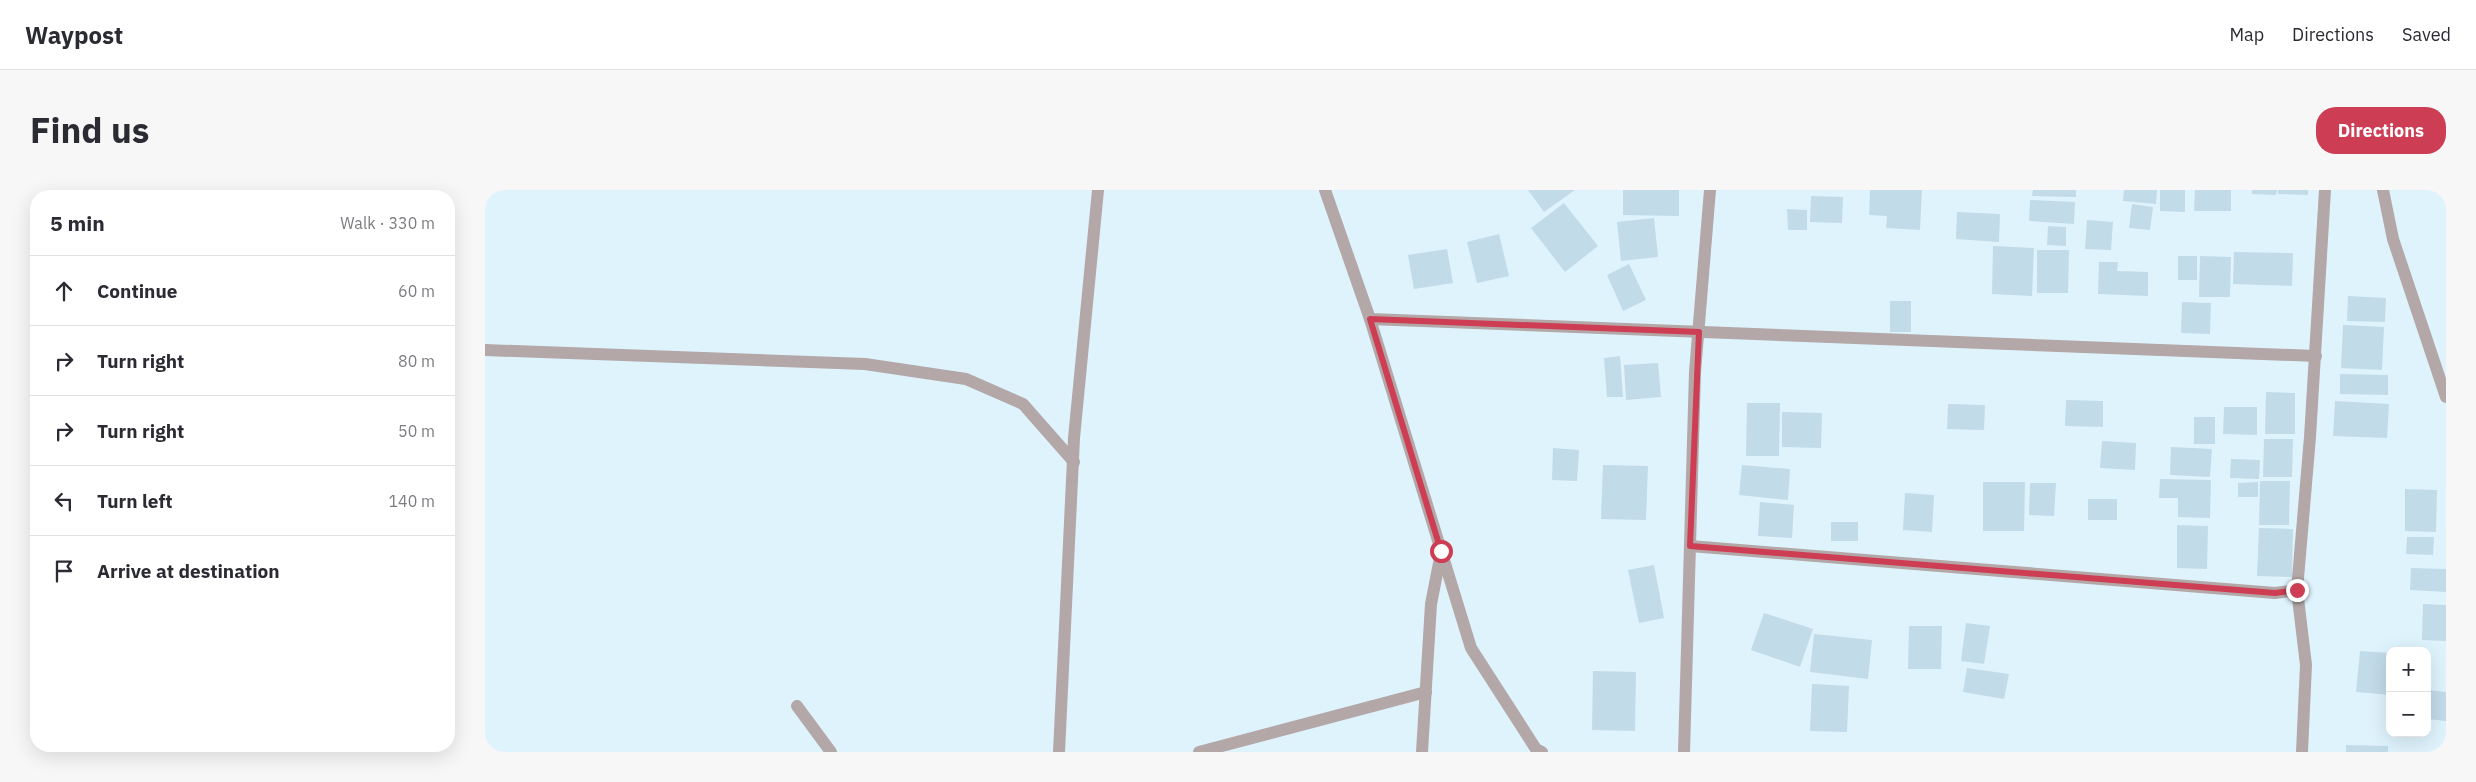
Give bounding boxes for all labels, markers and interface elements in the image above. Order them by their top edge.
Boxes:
text: Waypost [25,19,123,51]
text: Map [2229,23,2264,46]
text: Directions [2292,23,2374,46]
text: Saved [2402,23,2451,46]
text: Find us [30,107,149,153]
button: Directions [2316,107,2446,154]
text: 5 min [50,209,105,237]
text: Walk · 330 m [340,213,435,233]
icon: ahead [50,277,78,305]
text: Continue [97,279,177,303]
text: 60 m [398,281,435,301]
icon: right [50,347,78,375]
text: Turn right [97,349,184,373]
text: 80 m [398,351,435,371]
icon: right [50,417,78,445]
text: Turn right [97,419,184,443]
text: 50 m [398,421,435,441]
icon: left [50,487,78,515]
text: Turn left [97,489,173,513]
text: 140 m [388,491,435,511]
route start [1430,540,1453,563]
icon: arrive [50,557,78,585]
text: Arrive at destination [97,559,280,583]
route end [2286,579,2309,602]
map controls [2386,647,2431,737]
button: + [2386,647,2431,692]
button: − [2386,692,2431,737]

